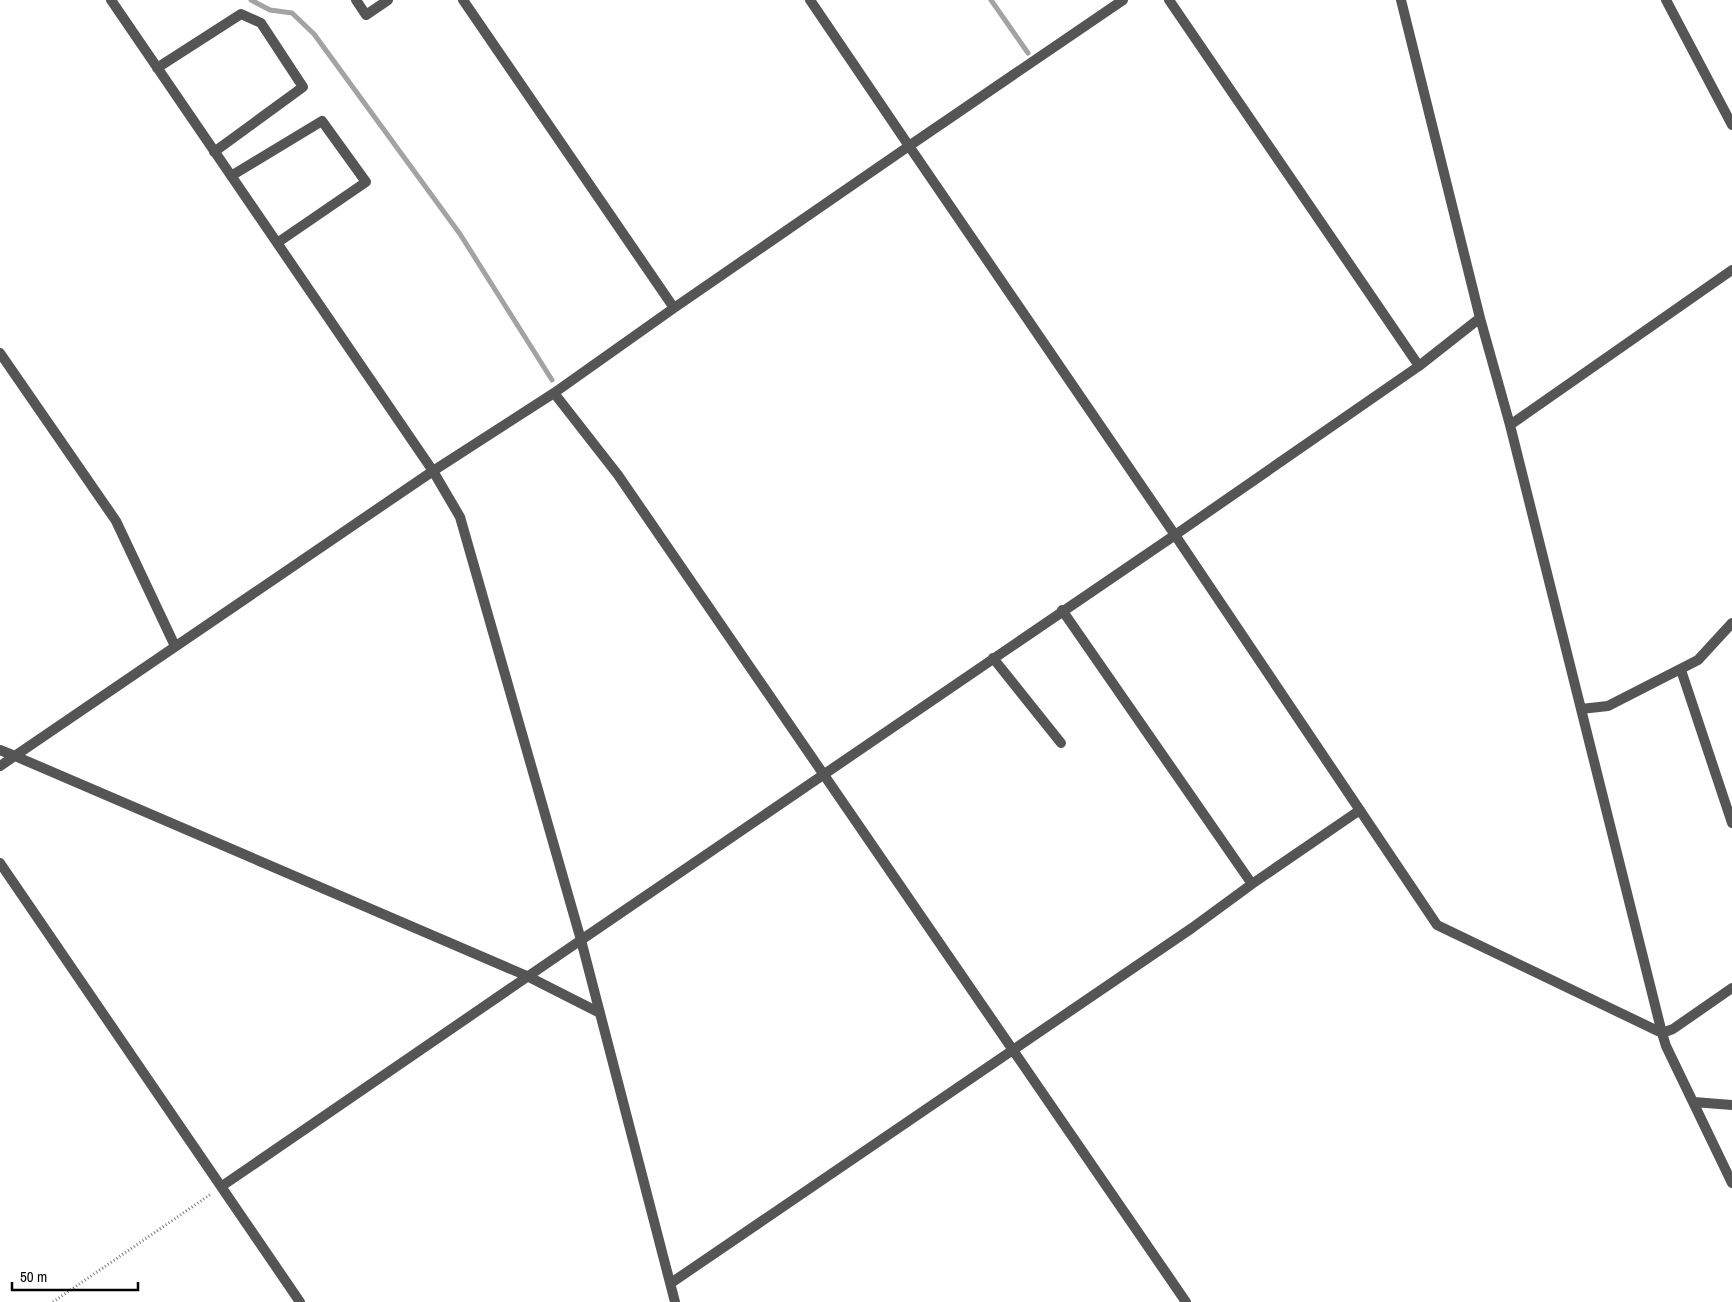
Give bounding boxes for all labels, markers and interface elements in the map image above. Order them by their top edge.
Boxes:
scale bar [12,1260,139,1292]
text: 50 m [20,1266,47,1287]

